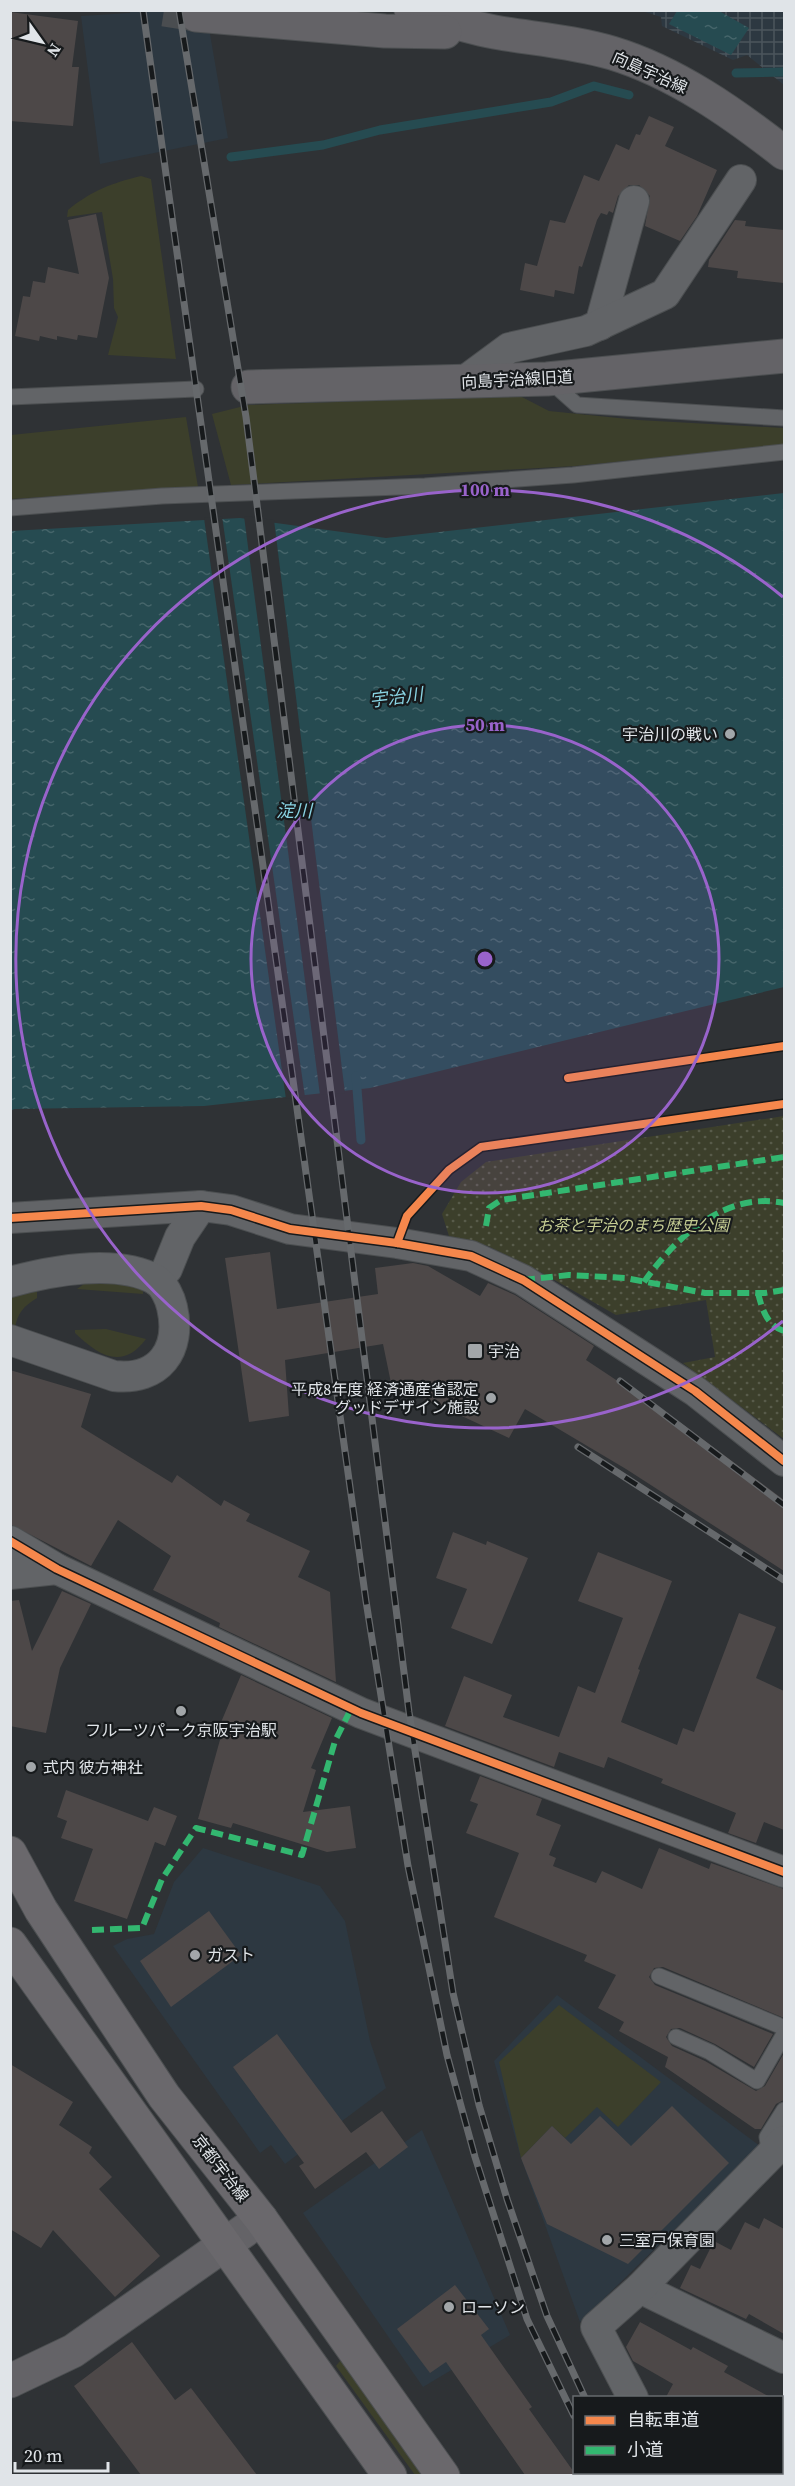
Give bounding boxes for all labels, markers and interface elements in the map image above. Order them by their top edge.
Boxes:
north arrow [12,12,72,72]
text: N [42,39,67,62]
street label: 向島宇治線 [609,46,691,98]
street label: 向島宇治線旧道 [460,365,574,393]
text: 100 m [460,477,510,502]
water label: 宇治川 [368,681,426,713]
text: 50 m [465,712,505,737]
place label: 宇治川の戦い [622,723,718,745]
marker: 宇治川の戦い [723,727,737,741]
water label: 淀川 [276,798,314,823]
centre of rings [475,949,495,969]
park label: お茶と宇治のまち歴史公園 [537,1214,731,1236]
place label: 宇治 [488,1340,520,1362]
marker: 宇治 [466,1342,484,1360]
place label: 平成8年度 経済通産省認定 グッドデザイン施設 [291,1378,479,1418]
marker: 平成8年度 経済通産省認定 グッドデザイン施設 [484,1391,498,1405]
marker: フルーツパーク京阪宇治駅 [174,1704,188,1718]
place label: フルーツパーク京阪宇治駅 [85,1719,277,1741]
place label: 式内 彼方神社 [43,1756,143,1778]
marker: 式内 彼方神社 [24,1760,38,1774]
place label: ガスト [207,1944,255,1966]
marker: ガスト [188,1948,202,1962]
street label: 京都宇治線 [188,2130,254,2206]
place label: 三室戸保育園 [619,2229,715,2251]
marker: 三室戸保育園 [600,2233,614,2247]
place label: ローソン [461,2296,525,2318]
marker: ローソン [442,2300,456,2314]
legend [573,2396,783,2474]
text: 自転車道 [627,2407,699,2432]
scale bar [15,2435,108,2473]
text: 小道 [627,2437,663,2462]
text: 20 m [24,2443,62,2468]

